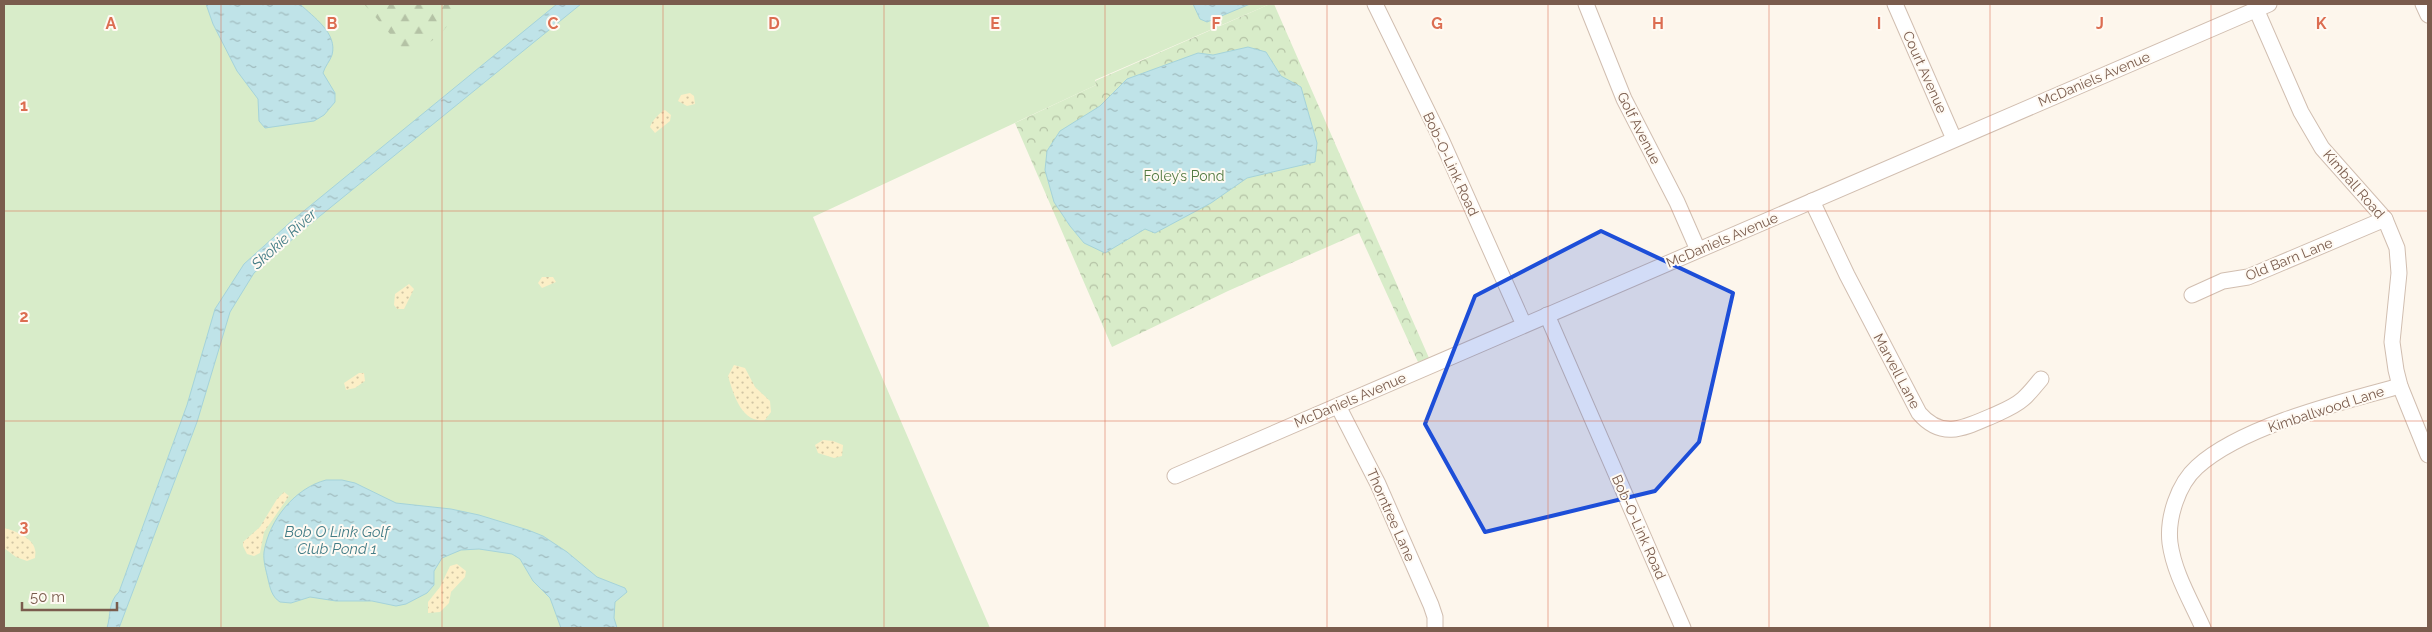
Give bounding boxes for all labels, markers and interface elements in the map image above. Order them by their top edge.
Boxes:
text: A [106,14,117,33]
text: B [327,14,338,33]
text: C [548,14,559,33]
text: D [768,14,780,33]
text: E [990,14,1000,33]
text: F [1211,14,1221,33]
text: G [1431,14,1443,33]
text: H [1652,14,1664,33]
text: I [1877,14,1881,33]
text: J [2096,14,2104,33]
text: K [2316,14,2327,33]
street label: Court Avenue [1900,28,1950,116]
street label: McDaniels Avenue [2036,48,2152,110]
street label: Golf Avenue [1614,89,1664,167]
text: 1 [20,96,28,115]
street label: Bob-O-Link Road [1420,110,1482,218]
street label: Kimball Road [2320,146,2388,222]
park label: Foley’s Pond [1144,168,1224,184]
water label: Skokie River [247,205,321,274]
street label: McDaniels Avenue [1664,209,1780,271]
street label: Old Barn Lane [2243,234,2335,284]
text: 2 [19,307,29,326]
street label: Marvell Lane [1870,331,1924,411]
street label: McDaniels Avenue [1292,369,1408,431]
street label: Kimballwood Lane [2266,383,2386,435]
street label: Thorntree Lane [1363,466,1419,564]
street label: Bob-O-Link Road [1609,472,1669,582]
text: 3 [20,517,29,536]
water label: Bob O Link Golf Club Pond 1 [285,523,392,558]
scale bar [22,580,118,612]
text: 50 m [30,588,65,606]

